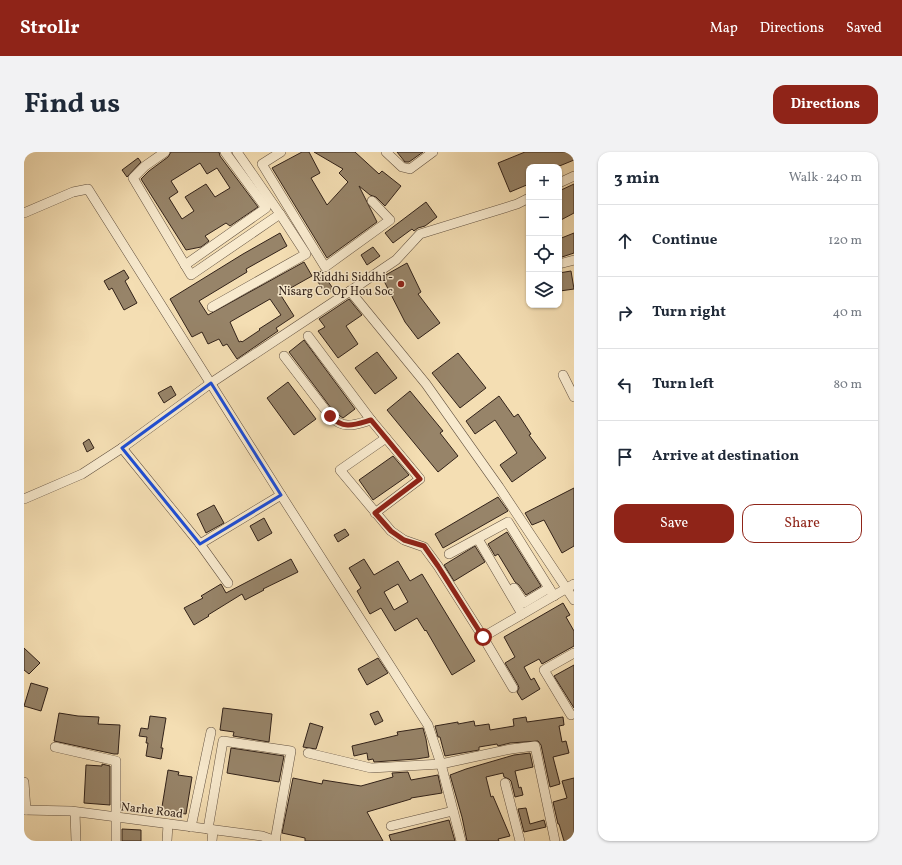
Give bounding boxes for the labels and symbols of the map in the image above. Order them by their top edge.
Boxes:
place label: Riddhi Siddhi - Nisarg Co Op Hou Soc [278,270,393,300]
marker: Riddhi Siddhi - Nisarg Co Op Hou Soc [396,279,406,289]
route end [321,407,339,425]
route start [474,628,492,646]
street label: Narhe Road [120,799,184,823]

